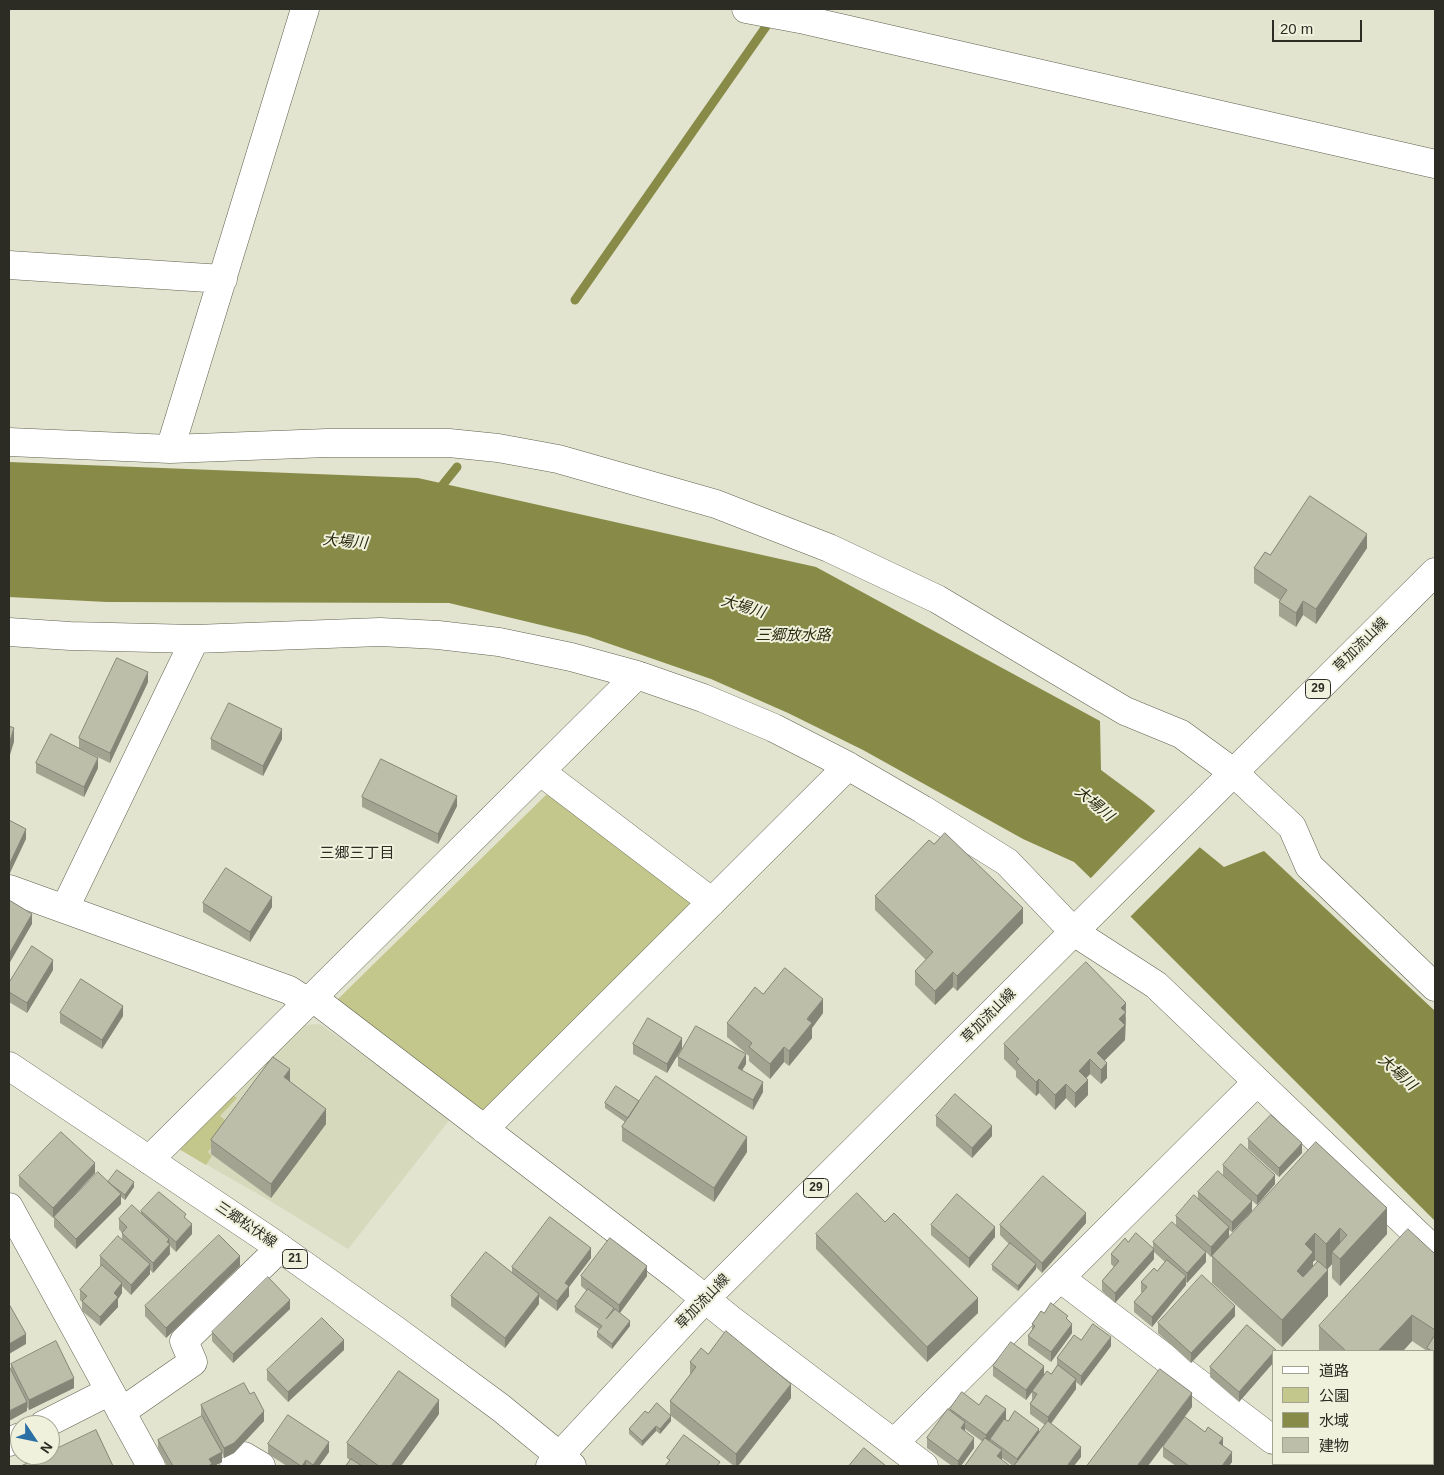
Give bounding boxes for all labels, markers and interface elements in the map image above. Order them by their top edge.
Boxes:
scale bar [1274,10,1364,42]
text: 20 m [1280,20,1313,37]
water label: 大場川 [322,531,368,553]
water label: 大場川 [719,592,767,622]
street label: 草加流山線 [1330,614,1392,676]
water label: 三郷放水路 [756,627,830,645]
road number: 29 [1306,680,1330,699]
water label: 大場川 [1071,783,1117,825]
district label: 三郷三丁目 [320,845,394,863]
street label: 草加流山線 [958,985,1020,1047]
water label: 大場川 [1374,1051,1420,1095]
road number: 29 [804,1178,828,1198]
street label: 三郷松伏線 [212,1198,280,1252]
road number: 21 [282,1250,308,1268]
street label: 草加流山線 [673,1271,733,1333]
legend [1272,1350,1434,1465]
text: 道路 [1319,1362,1349,1379]
text: 公園 [1319,1387,1349,1404]
text: 水域 [1319,1412,1349,1429]
north arrow [10,1415,60,1465]
text: 建物 [1319,1437,1349,1454]
text: N [37,1439,56,1456]

